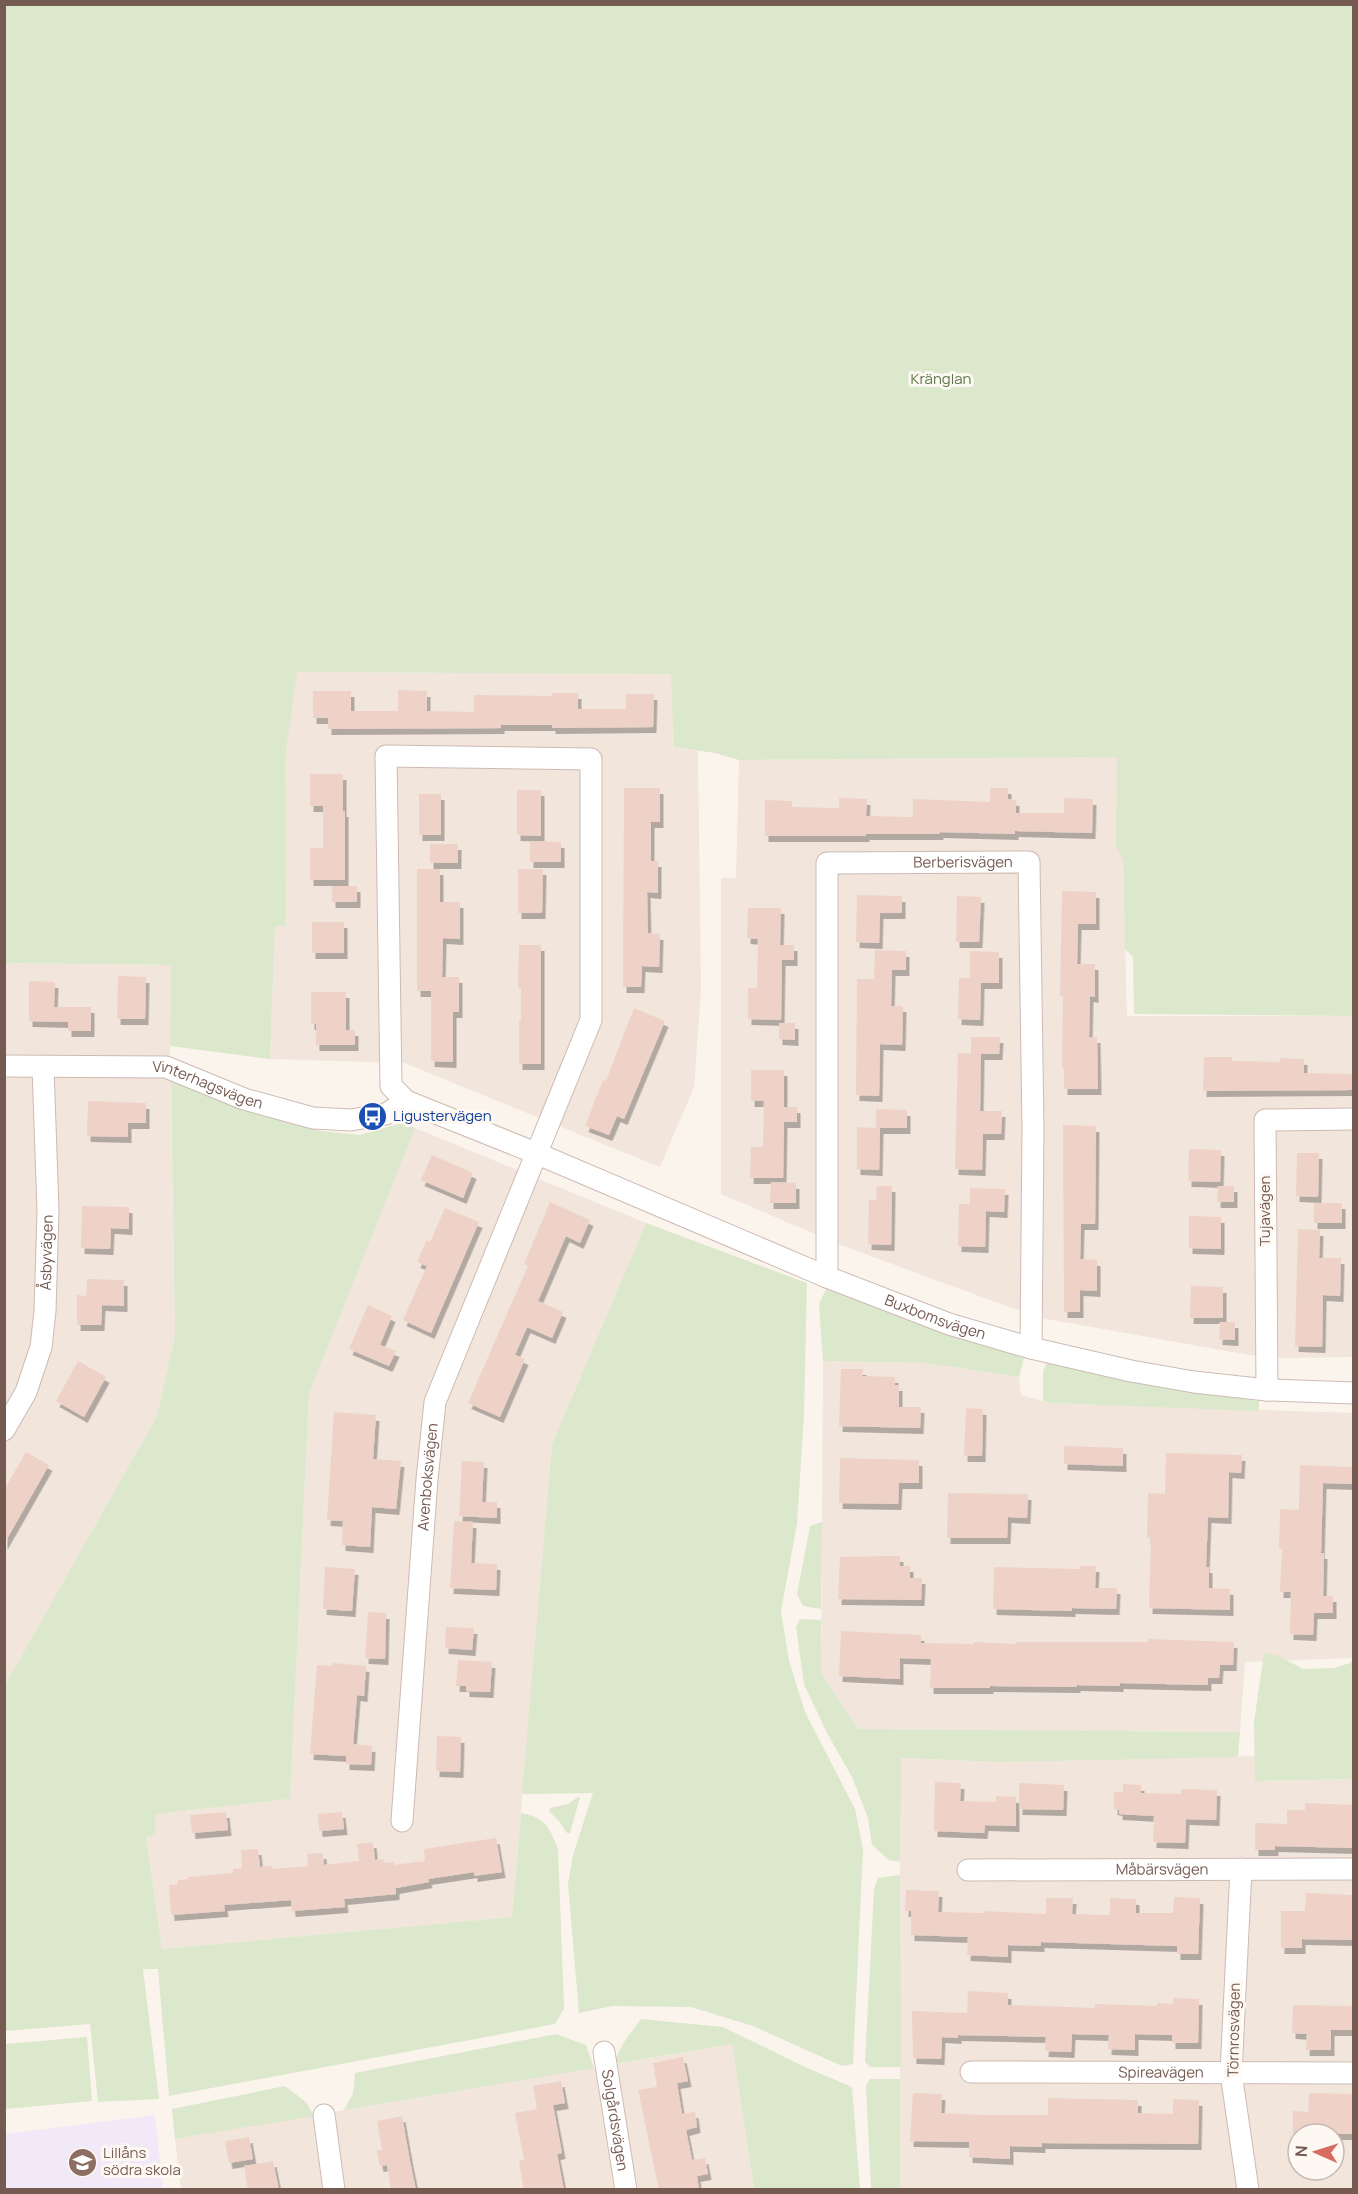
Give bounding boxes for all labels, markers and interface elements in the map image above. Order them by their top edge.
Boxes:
park label: Kränglan [911,368,972,389]
street label: Berberisvägen [913,851,1013,873]
street label: Vinterhagsvägen [153,1056,265,1114]
bus stop icon: Ligustervägen [356,1100,388,1132]
place label: Ligustervägen [393,1105,492,1126]
street label: Tujavägen [1254,1176,1275,1246]
street label: Åsbyvägen [35,1214,58,1291]
street label: Buxbomsvägen [882,1289,988,1344]
street label: Avenboksvägen [412,1422,443,1532]
street label: Måbärsvägen [1116,1858,1208,1880]
street label: Törnrosvägen [1222,1983,1245,2077]
street label: Spireavägen [1118,2061,1204,2083]
street label: Solgårdsvägen [597,2068,634,2172]
north arrow [1286,2122,1346,2182]
place label: Lillåns södra skola [103,2142,181,2180]
text: N [1290,2145,1312,2158]
school or university icon: Lillåns södra skola [66,2146,98,2178]

